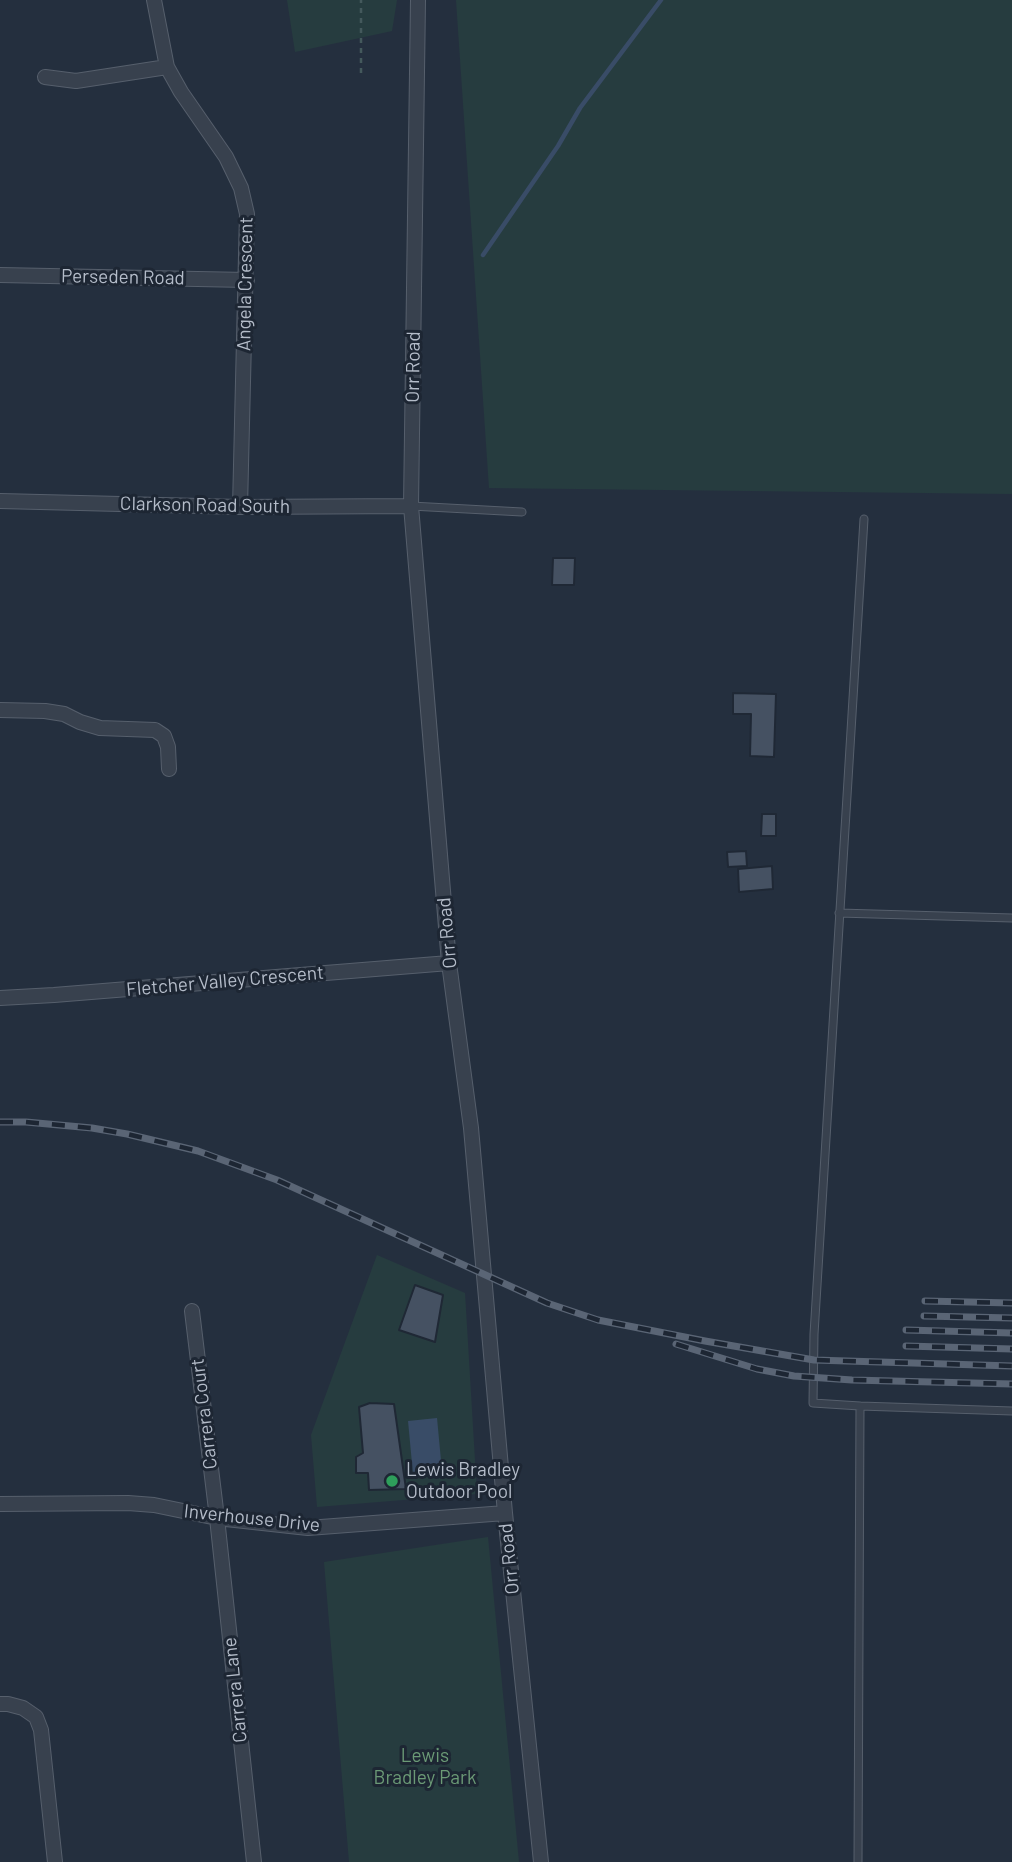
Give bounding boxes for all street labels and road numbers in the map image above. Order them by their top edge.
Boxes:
street label: Angela Crescent [232,217,258,351]
street label: Perseden Road [61,265,185,289]
street label: Orr Road [401,331,425,403]
street label: Clarkson Road South [120,492,290,518]
street label: Orr Road [433,896,461,970]
street label: Fletcher Valley Crescent [125,961,325,1001]
street label: Carrera Court [186,1357,222,1471]
street label: Inverhouse Drive [183,1500,321,1536]
street label: Orr Road [494,1522,524,1596]
street label: Carrera Lane [218,1636,252,1744]

